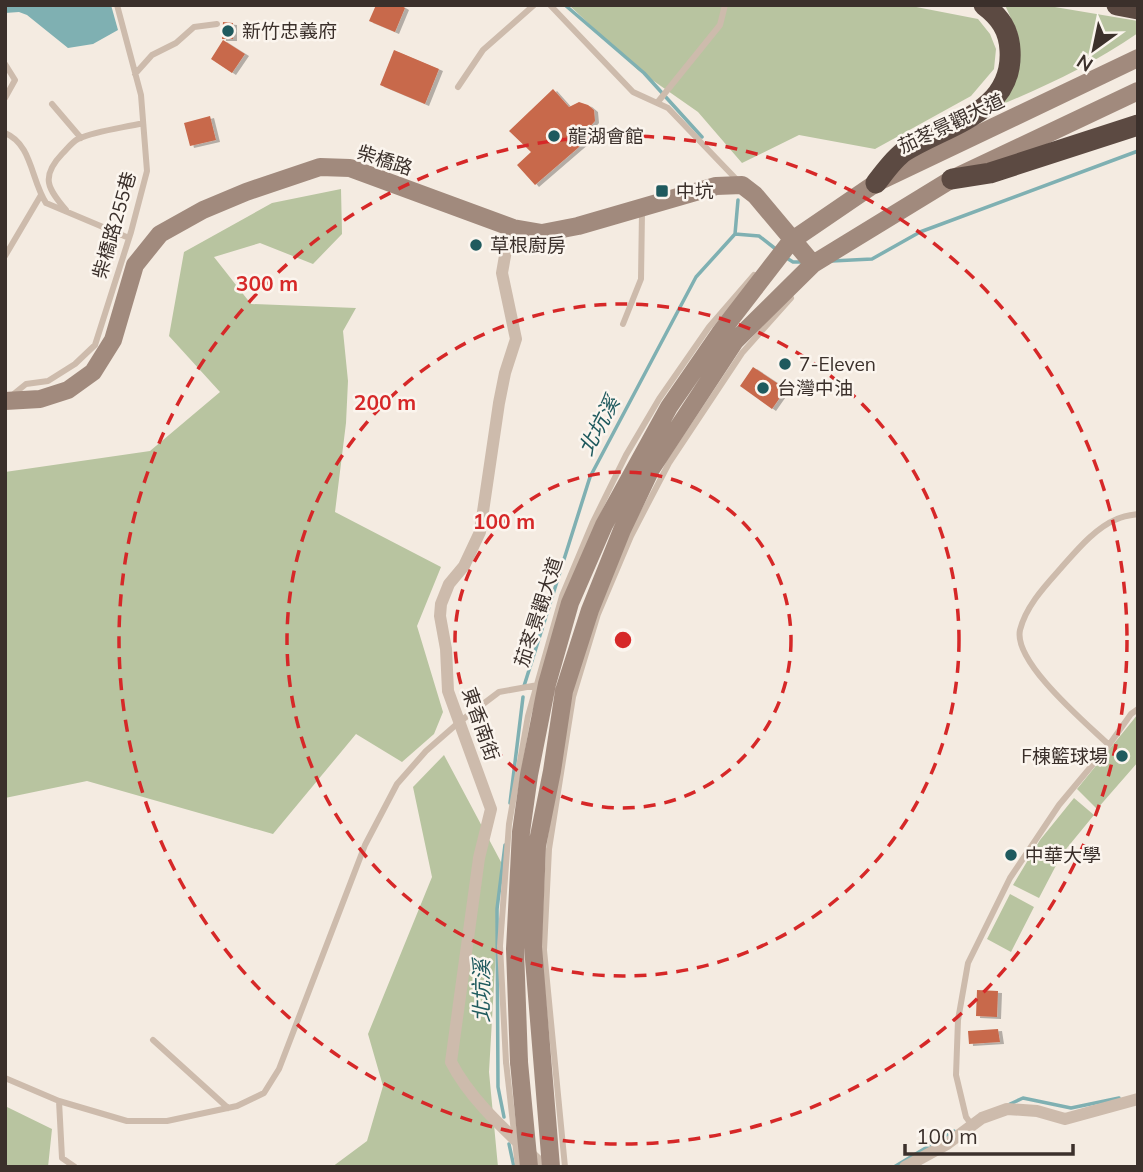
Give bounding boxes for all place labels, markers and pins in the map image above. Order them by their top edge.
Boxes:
place label: 新竹忠義府 [242,19,337,43]
marker: 新竹忠義府 [220,23,236,39]
place label: 龍湖會館 [568,124,644,148]
marker: 龍湖會館 [546,128,562,144]
place label: 中坑 [676,179,714,203]
marker: 中坑 [654,183,670,199]
place label: 草根廚房 [490,233,566,257]
marker: 草根廚房 [468,237,484,253]
place label: 7-Eleven [799,352,876,376]
marker: 7-Eleven [777,356,793,372]
place label: 台灣中油 [777,376,853,400]
marker: 台灣中油 [755,380,771,396]
centre of rings [611,628,635,652]
place label: F棟籃球場 [1021,744,1108,768]
marker: F棟籃球場 [1114,748,1130,764]
place label: 中華大學 [1025,843,1101,867]
marker: 中華大學 [1003,847,1019,863]

